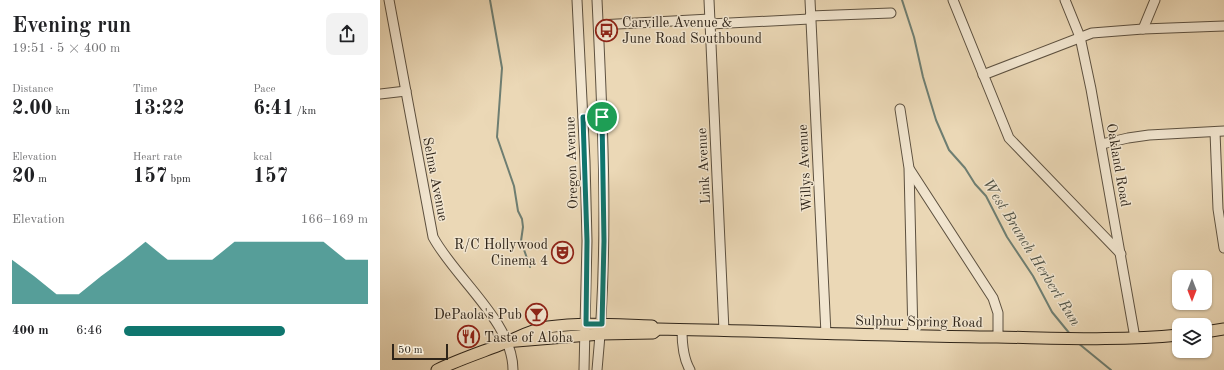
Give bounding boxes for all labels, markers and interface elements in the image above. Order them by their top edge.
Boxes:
button: share [326,13,368,55]
text: Evening run [12,15,131,37]
place label: Carville Avenue & June Road Southbound [622,16,762,46]
bus stop icon: Carville Avenue & June Road Southbound [593,17,619,43]
text: 19:51 · 5 × 400 m [12,42,120,55]
text: Distance [12,84,53,95]
text: Time [133,84,157,95]
text: Pace [253,84,276,95]
text: 2.00 [12,99,52,119]
text: 13:22 [133,99,185,119]
text: 6:41 [253,99,294,119]
pin [585,100,619,134]
text: km [52,106,70,117]
text: /km [294,106,316,117]
icon: arrive [591,106,613,128]
street label: Oregon Avenue [563,117,581,209]
street label: Oakland Road [1104,122,1132,208]
street label: Willys Avenue [796,124,814,212]
street label: Link Avenue [695,127,713,204]
street label: Selma Avenue [420,136,450,222]
text: Elevation [12,152,57,163]
text: Heart rate [133,152,182,163]
text: kcal [253,152,272,163]
text: 20 [12,167,35,187]
text: 157 [133,167,167,187]
text: 157 [253,167,288,187]
text: m [35,174,47,185]
text: bpm [167,174,191,185]
water label: West Branch Herbert Run [979,176,1083,329]
text: Elevation [12,213,65,226]
text: 166–169 m [301,213,368,226]
place label: R/C Hollywood Cinema 4 [454,238,548,268]
theatre icon: R/C Hollywood Cinema 4 [550,239,576,265]
north arrow [1172,270,1212,310]
map controls [1172,270,1212,358]
bar icon: DePaola's Pub [524,301,550,327]
place label: DePaola's Pub [434,308,522,322]
street label: Sulphur Spring Road [855,314,983,330]
button: layers [1172,318,1212,358]
text: 400 m [12,324,49,337]
text: 6:46 [76,324,102,337]
restaurant icon: Taste of Aloha [455,324,481,350]
place label: Taste of Aloha [484,331,573,345]
scale bar [392,342,448,361]
text: 50 m [398,345,423,356]

